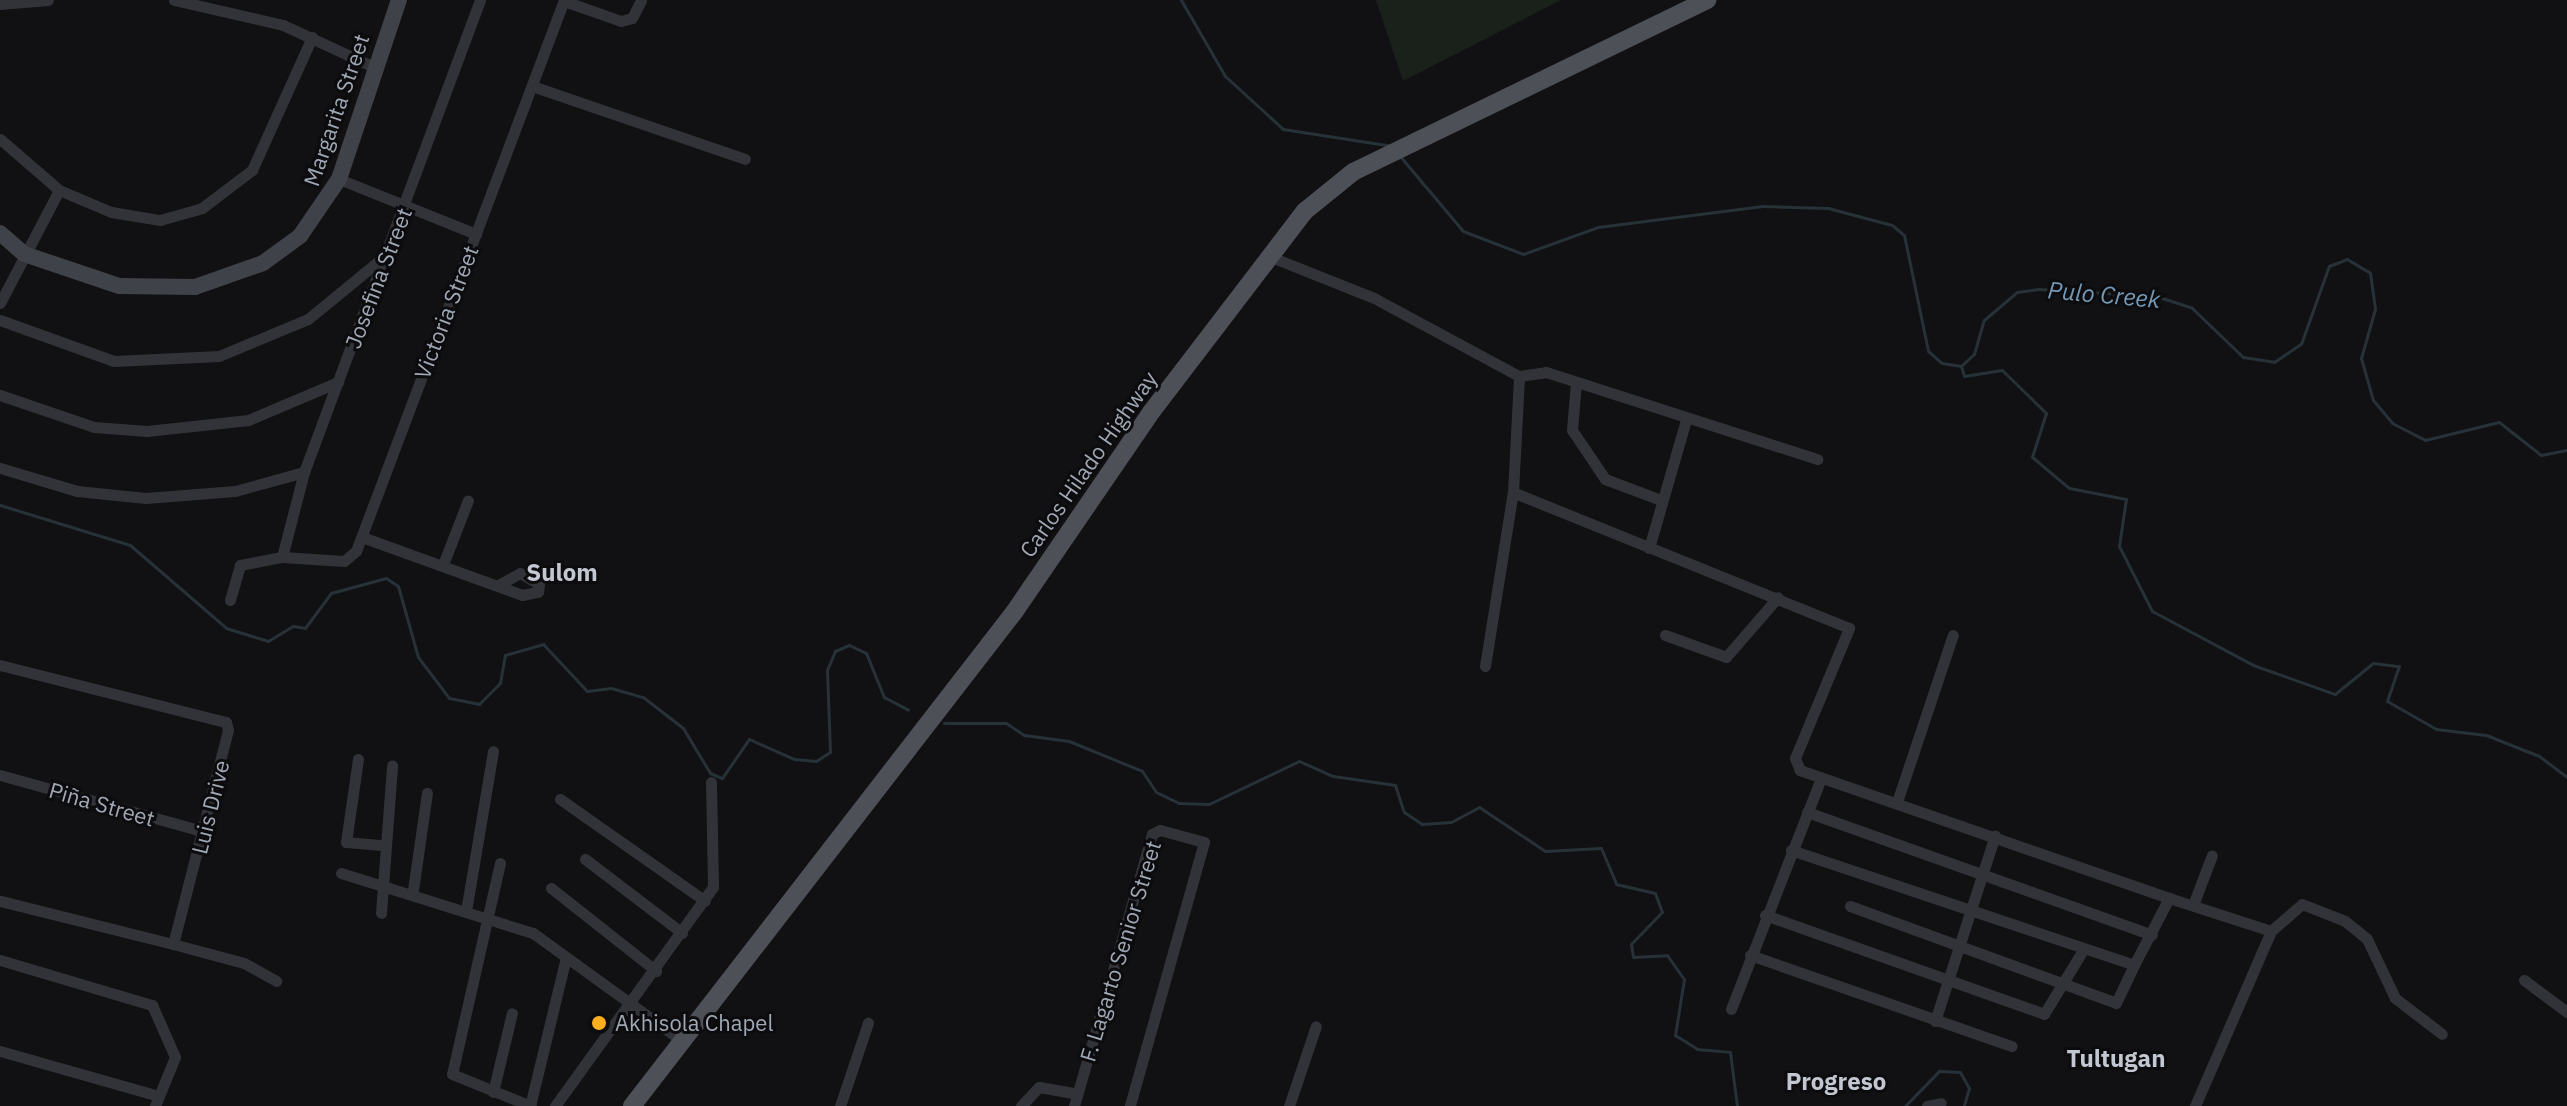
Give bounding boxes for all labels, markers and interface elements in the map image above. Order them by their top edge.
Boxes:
street label: Margarita Street [298,31,374,189]
street label: Josefina Street [339,204,417,352]
street label: Victoria Street [408,242,484,382]
water label: Pulo Creek [2047,276,2161,314]
street label: Carlos Hilado Highway [1014,366,1162,562]
district label: Sulom [526,559,598,587]
street label: Luis Drive [186,757,234,857]
street label: Piña Street [46,776,158,832]
street label: F. Lagarto Senior Street [1074,837,1166,1065]
place label: Akhisola Chapel [615,1010,773,1036]
marker: Akhisola Chapel [590,1014,608,1032]
district label: Tultugan [2066,1045,2166,1073]
district label: Progreso [1786,1068,1886,1096]

